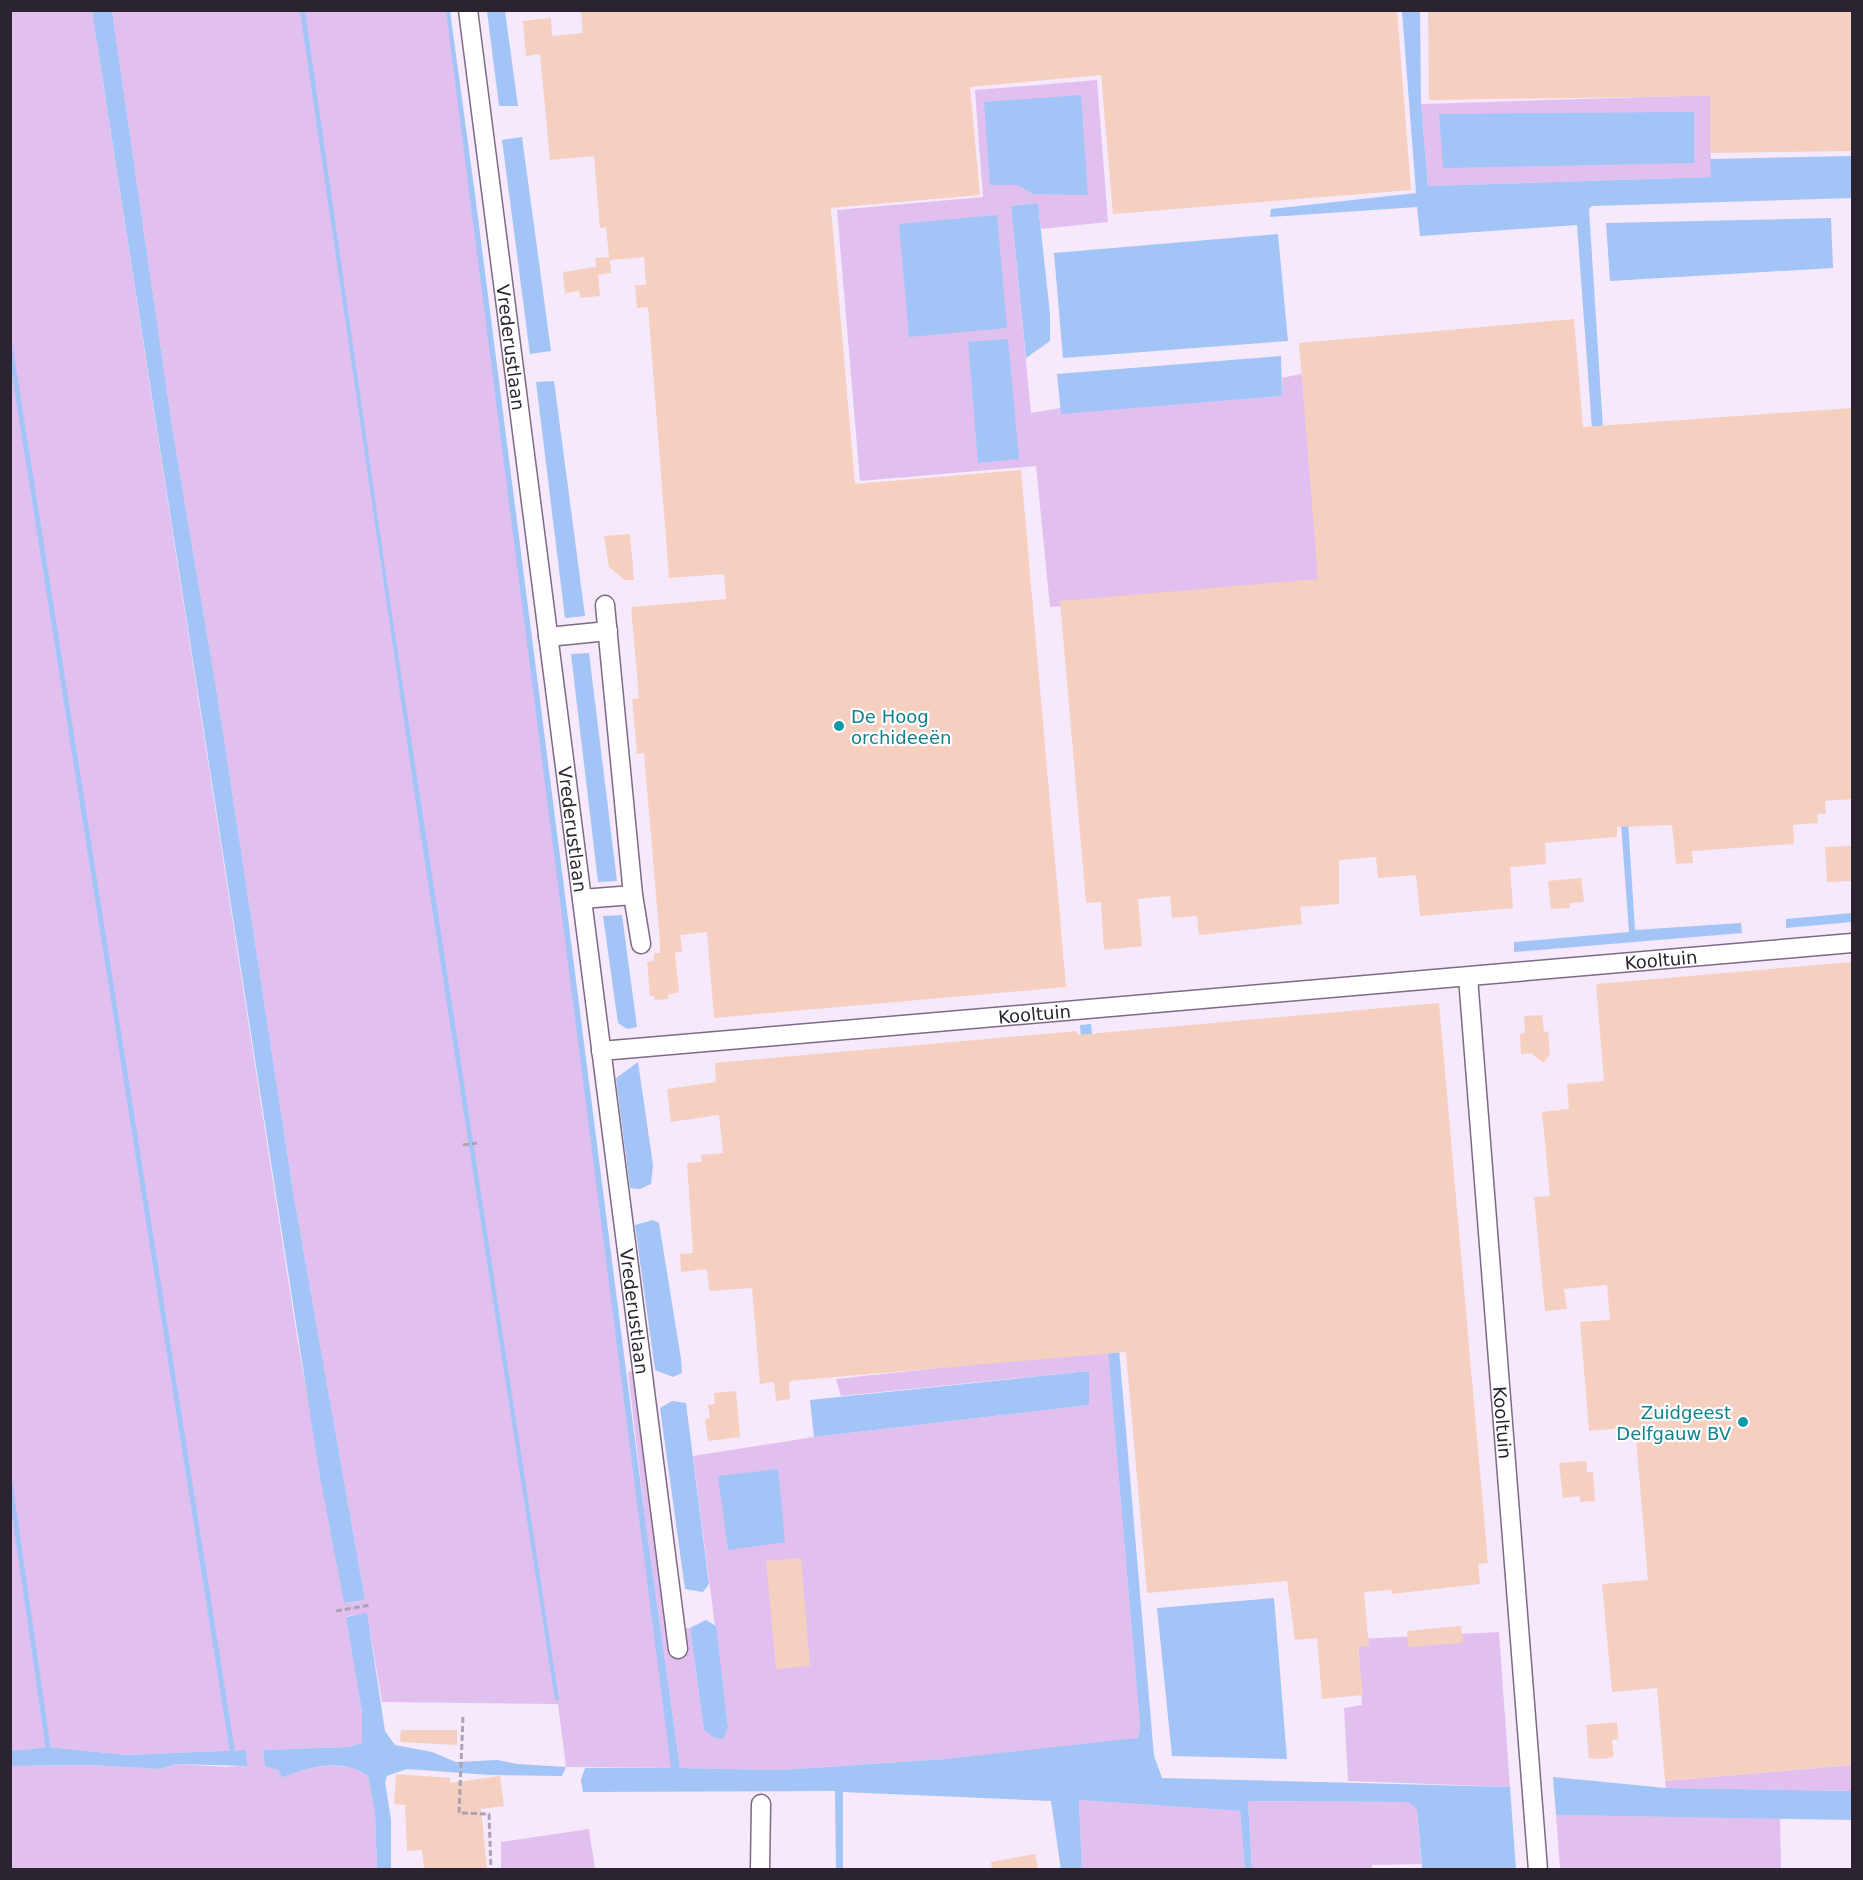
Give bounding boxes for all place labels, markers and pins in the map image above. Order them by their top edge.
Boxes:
place label: De Hoog orchideeën [851,706,951,748]
marker: De Hoog orchideeën [832,719,846,733]
place label: Zuidgeest Delfgauw BV [1616,1402,1732,1444]
marker: Zuidgeest Delfgauw BV [1736,1415,1750,1429]

